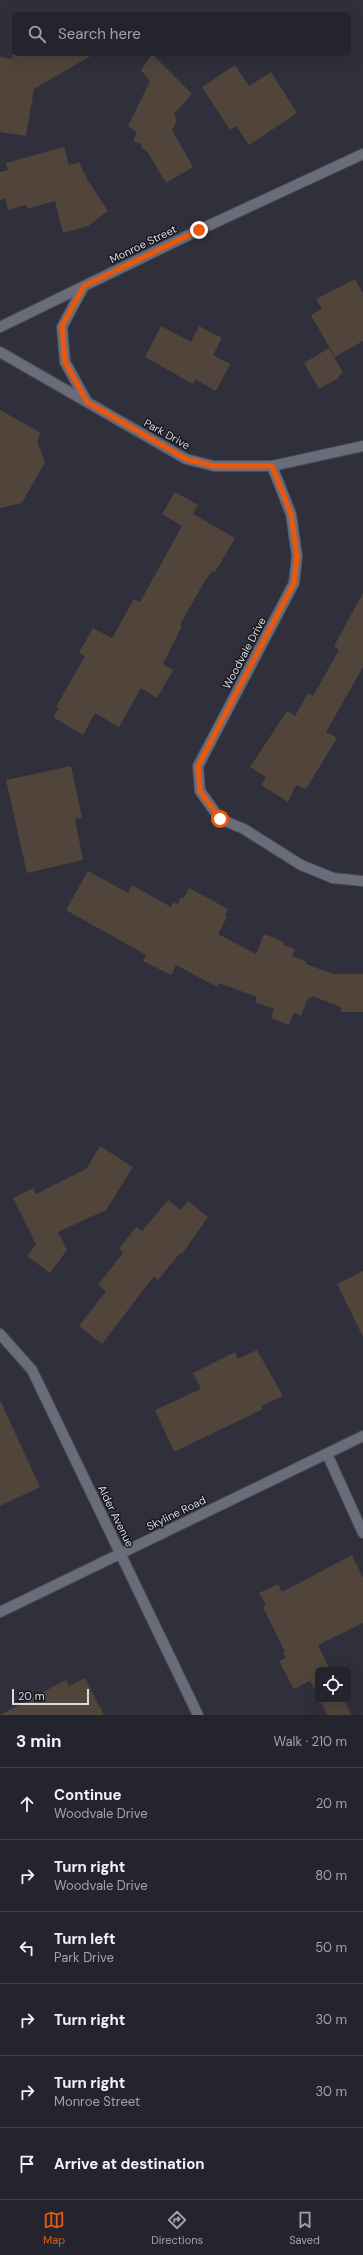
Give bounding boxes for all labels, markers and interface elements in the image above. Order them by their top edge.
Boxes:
search box [12,12,351,56]
icon: search [26,23,48,45]
text: Search here [58,24,141,44]
route end [190,221,208,239]
street label: Monroe Street [107,222,179,266]
street label: Park Drive [141,416,193,452]
street label: Woodvale Drive [219,615,269,691]
route start [211,810,229,828]
street label: Alder Avenue [95,1483,137,1549]
street label: Skyline Road [144,1493,208,1533]
map controls [315,1667,351,1703]
button: locate [315,1667,351,1703]
scale bar [12,1687,89,1706]
text: 20 m [18,1689,44,1703]
text: 3 min [16,1730,61,1752]
text: Walk · 210 m [274,1733,347,1750]
text: Continue [54,1785,122,1805]
icon: ahead [16,1793,38,1815]
text: 20 m [316,1795,347,1812]
text: Woodvale Drive [54,1805,148,1822]
text: Turn right [54,1857,125,1877]
icon: right [16,1865,38,1887]
text: 80 m [315,1867,347,1884]
text: Woodvale Drive [54,1877,148,1894]
text: Turn left [54,1929,115,1949]
icon: left [16,1937,38,1959]
text: 50 m [315,1939,347,1956]
text: Park Drive [54,1949,114,1966]
icon: right [16,2009,38,2031]
text: Turn right [54,2010,125,2030]
text: 30 m [315,2011,347,2028]
text: Turn right [54,2073,125,2093]
icon: right [16,2081,38,2103]
text: 30 m [315,2083,347,2100]
text: Monroe Street [54,2093,140,2110]
icon: arrive [16,2153,38,2175]
text: Arrive at destination [54,2154,205,2174]
tab: Map [43,2209,65,2247]
tab: Directions [151,2209,203,2247]
tab: Saved [289,2209,320,2247]

